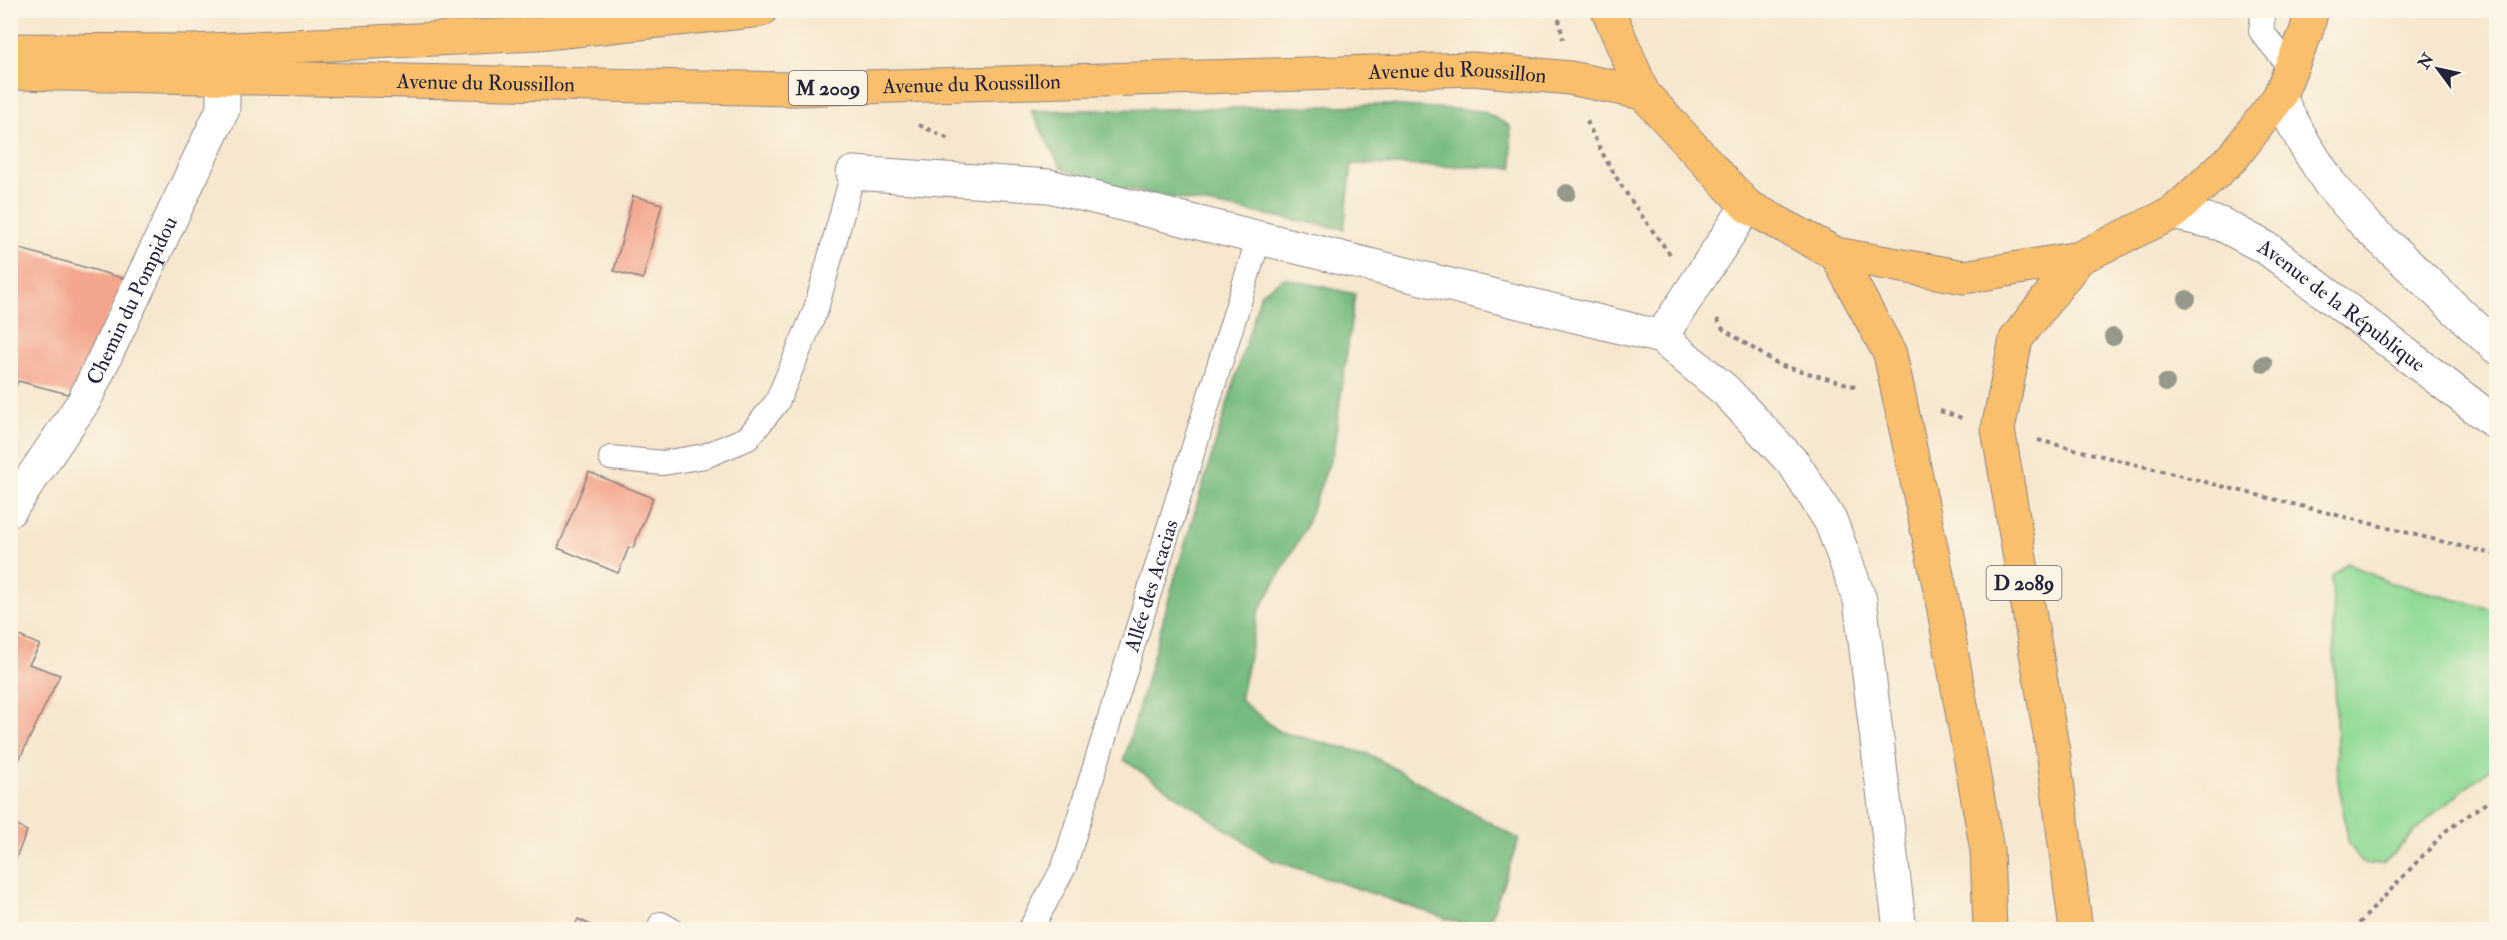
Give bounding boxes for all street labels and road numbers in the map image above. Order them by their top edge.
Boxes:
street label: Avenue du Roussillon [1367,56,1548,90]
street label: Avenue du Roussillon [395,68,575,99]
street label: Avenue du Roussillon [881,68,1061,100]
road number: M 2009 [789,71,867,105]
street label: Chemin du Pompidou [81,212,184,389]
street label: Avenue de la République [2252,233,2431,378]
street label: Allée des Acacias [1118,516,1185,656]
road number: D 2089 [1986,566,2062,600]

